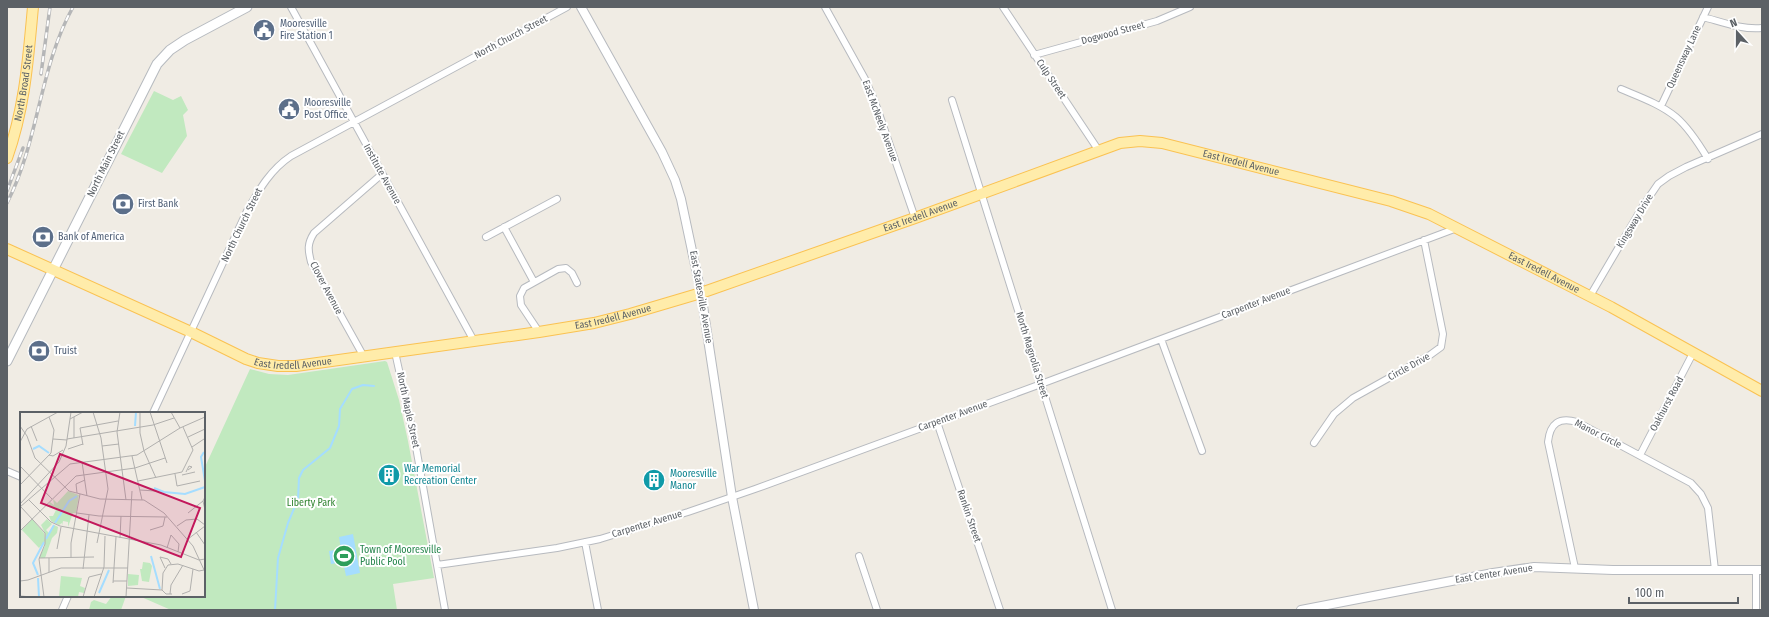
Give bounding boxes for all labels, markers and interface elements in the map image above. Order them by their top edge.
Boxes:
street label: North Church Street [472,12,550,61]
north arrow [1717,12,1757,52]
text: N [1728,16,1739,30]
public building icon: Mooresville Fire Station 1 [251,17,277,43]
place label: Mooresville Fire Station 1 [280,18,333,42]
street label: Dogwood Street [1080,19,1147,47]
street label: Queensway Lane [1664,23,1704,90]
street label: North Broad Street [12,44,35,122]
street label: Culp Street [1033,57,1069,102]
street label: East McNeely Avenue [860,79,900,164]
public building icon: Mooresville Post Office [276,96,302,122]
place label: Mooresville Post Office [304,97,351,121]
street label: North Main Street [85,128,128,199]
street label: Institute Avenue [361,142,403,206]
street label: East Iredell Avenue [1202,148,1280,178]
street label: North Church Street [219,185,265,264]
bank icon: First Bank [110,191,136,217]
street label: Kingsway Drive [1614,192,1656,250]
street label: East Iredell Avenue [882,197,959,235]
place label: First Bank [138,198,178,210]
bank icon: Bank of America [30,224,56,250]
place label: Bank of America [58,231,124,243]
street label: East Statesville Avenue [687,250,715,344]
street label: East Iredell Avenue [1506,250,1582,296]
street label: Clover Avenue [307,260,345,316]
street label: Carpenter Avenue [1220,284,1292,322]
street label: East Iredell Avenue [574,302,653,332]
street label: North Magnolia Street [1013,310,1051,400]
bank icon: Truist [26,338,52,364]
place label: Truist [54,345,78,357]
street label: Circle Drive [1386,351,1432,383]
street label: East Iredell Avenue [252,355,333,372]
street label: North Maple Street [394,371,422,450]
street label: Oakhurst Road [1648,375,1686,433]
street label: Carpenter Avenue [917,398,989,434]
inset map [20,412,205,597]
street label: Manor Circle [1573,417,1623,451]
building icon: War Memorial Recreation Center [376,462,402,488]
place label: War Memorial Recreation Center [404,463,477,487]
building icon: Mooresville Manor [641,467,667,493]
place label: Mooresville Manor [670,468,717,492]
street label: Rankin Street [954,488,984,545]
park label: Liberty Park [287,497,336,509]
street label: Carpenter Avenue [610,508,684,540]
sports icon: Town of Mooresville Public Pool [331,543,357,569]
place label: Town of Mooresville Public Pool [360,544,441,568]
street label: East Center Avenue [1454,562,1534,586]
scale bar [1629,579,1738,605]
text: 100 m [1635,586,1664,600]

